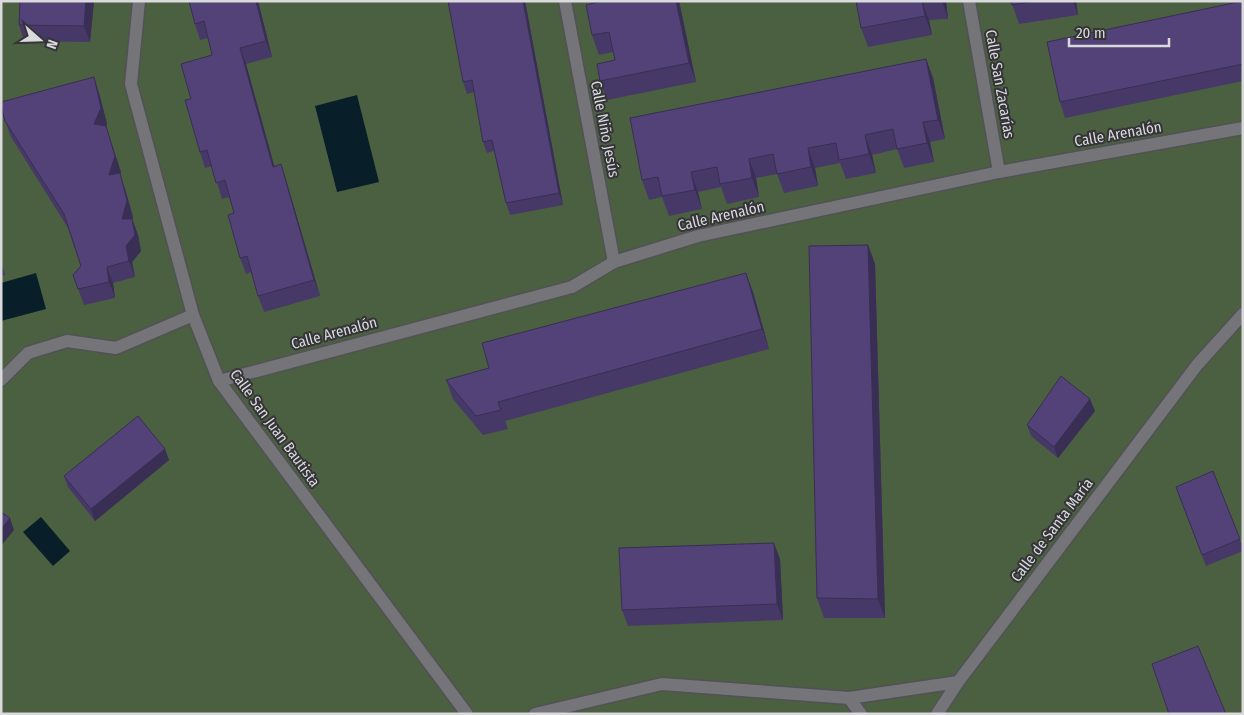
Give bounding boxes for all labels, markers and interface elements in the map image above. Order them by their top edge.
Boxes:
north arrow [15,15,65,65]
scale bar [1069,15,1169,47]
text: 20 m [1076,24,1106,42]
street label: Calle San Zacarías [982,28,1018,140]
text: N [42,37,61,51]
street label: Calle Niño Jesús [587,79,623,179]
street label: Calle Arenalón [1073,117,1163,151]
street label: Calle Arenalón [676,197,766,235]
street label: Calle Arenalón [289,313,379,353]
street label: Calle San Juan Bautista [226,366,324,490]
street label: Calle de Santa María [1007,475,1097,585]

